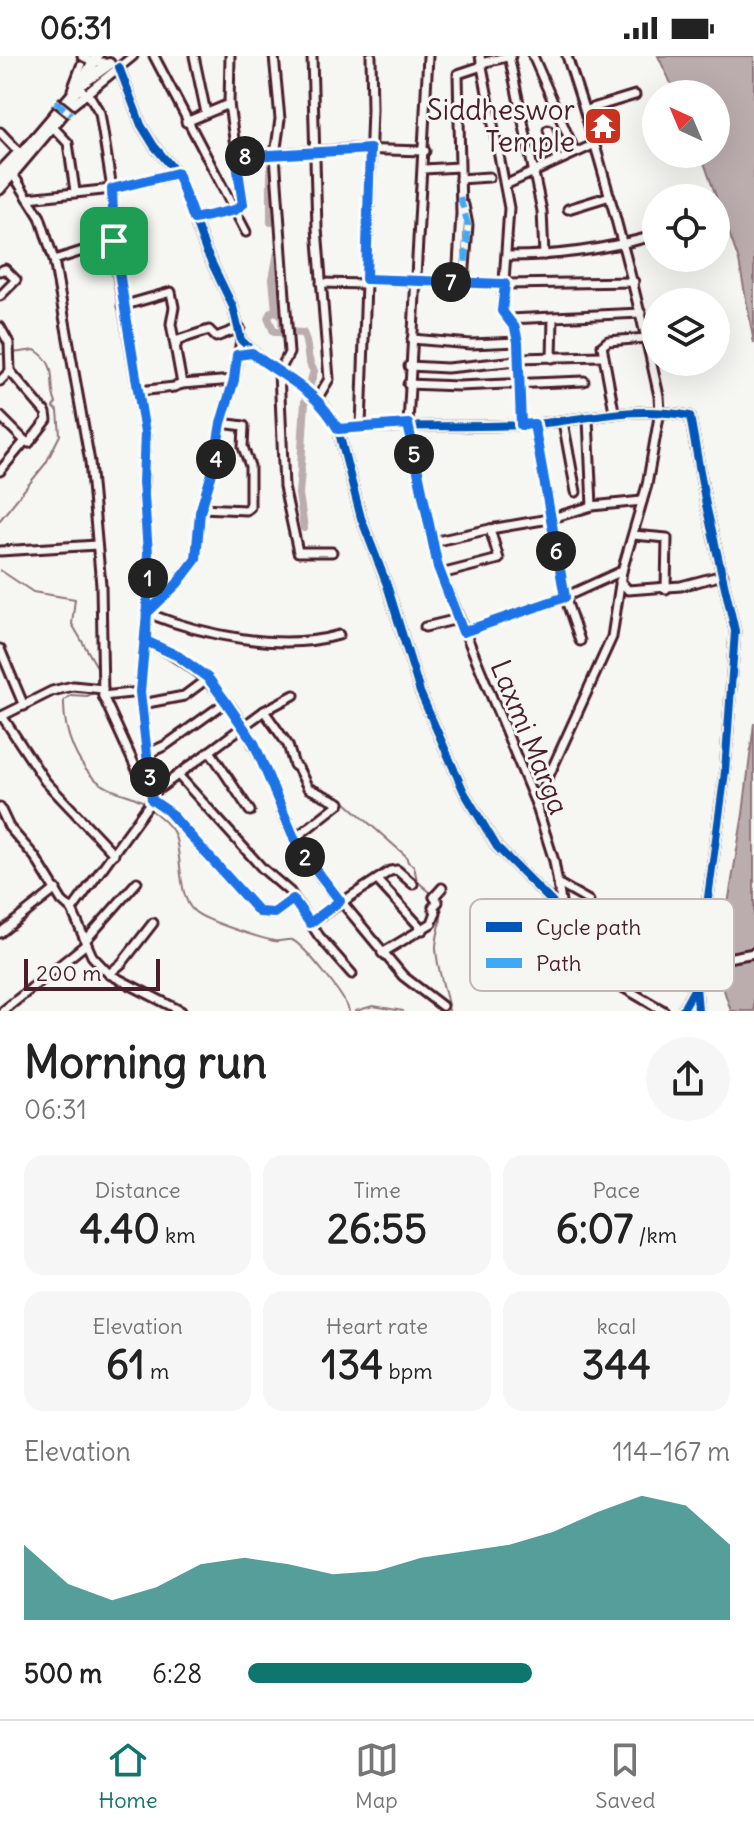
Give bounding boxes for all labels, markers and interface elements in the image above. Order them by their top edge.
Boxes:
text: 06:31 [40,9,112,47]
north arrow [642,80,730,168]
map controls [642,80,730,376]
place label: Siddheswor Temple [427,92,575,160]
temple icon: Siddheswor Temple [582,105,624,147]
pin: 8 [225,136,265,176]
text: 8 [239,142,251,170]
button: locate [642,184,730,272]
pin [80,207,148,275]
icon: arrive [92,219,136,263]
pin: 7 [431,262,471,302]
text: 7 [446,268,456,296]
button: layers [642,288,730,376]
pin: 5 [394,434,434,474]
pin: 4 [196,439,236,479]
text: 5 [408,440,420,468]
text: 4 [210,445,222,473]
pin: 6 [536,531,576,571]
text: 6 [550,537,562,565]
pin: 1 [128,558,168,598]
text: 1 [144,564,152,592]
street label: Laxmi Marga [483,654,577,820]
pin: 3 [130,757,170,797]
text: 3 [144,763,156,791]
pin: 2 [285,837,325,877]
text: 2 [299,843,311,871]
legend [470,899,734,991]
text: Cycle path [536,913,641,941]
text: Path [536,949,581,977]
scale bar [24,955,160,991]
text: 200 m [36,959,102,987]
text: Morning run [24,1035,267,1090]
button: share [646,1037,730,1121]
text: 06:31 [24,1093,87,1126]
text: Distance [95,1176,181,1204]
text: Time [353,1176,401,1204]
text: Pace [592,1176,640,1204]
text: 4.40 [80,1204,160,1254]
text: 26:55 [327,1204,427,1254]
text: 6:07 [556,1204,633,1254]
text: km [160,1221,196,1249]
text: /km [633,1221,677,1249]
text: Elevation [93,1312,183,1340]
text: Heart rate [326,1312,428,1340]
text: kcal [597,1312,636,1340]
text: 61 [106,1340,145,1390]
text: 134 [322,1340,383,1390]
text: 344 [582,1340,651,1390]
text: m [145,1357,169,1385]
text: bpm [383,1357,432,1385]
text: Elevation [24,1435,131,1468]
text: 114–167 m [613,1435,730,1468]
text: 500 m [24,1657,102,1690]
text: 6:28 [152,1657,202,1690]
tab: Home [98,1738,158,1814]
tab: Map [355,1738,399,1814]
tab: Saved [595,1738,656,1814]

